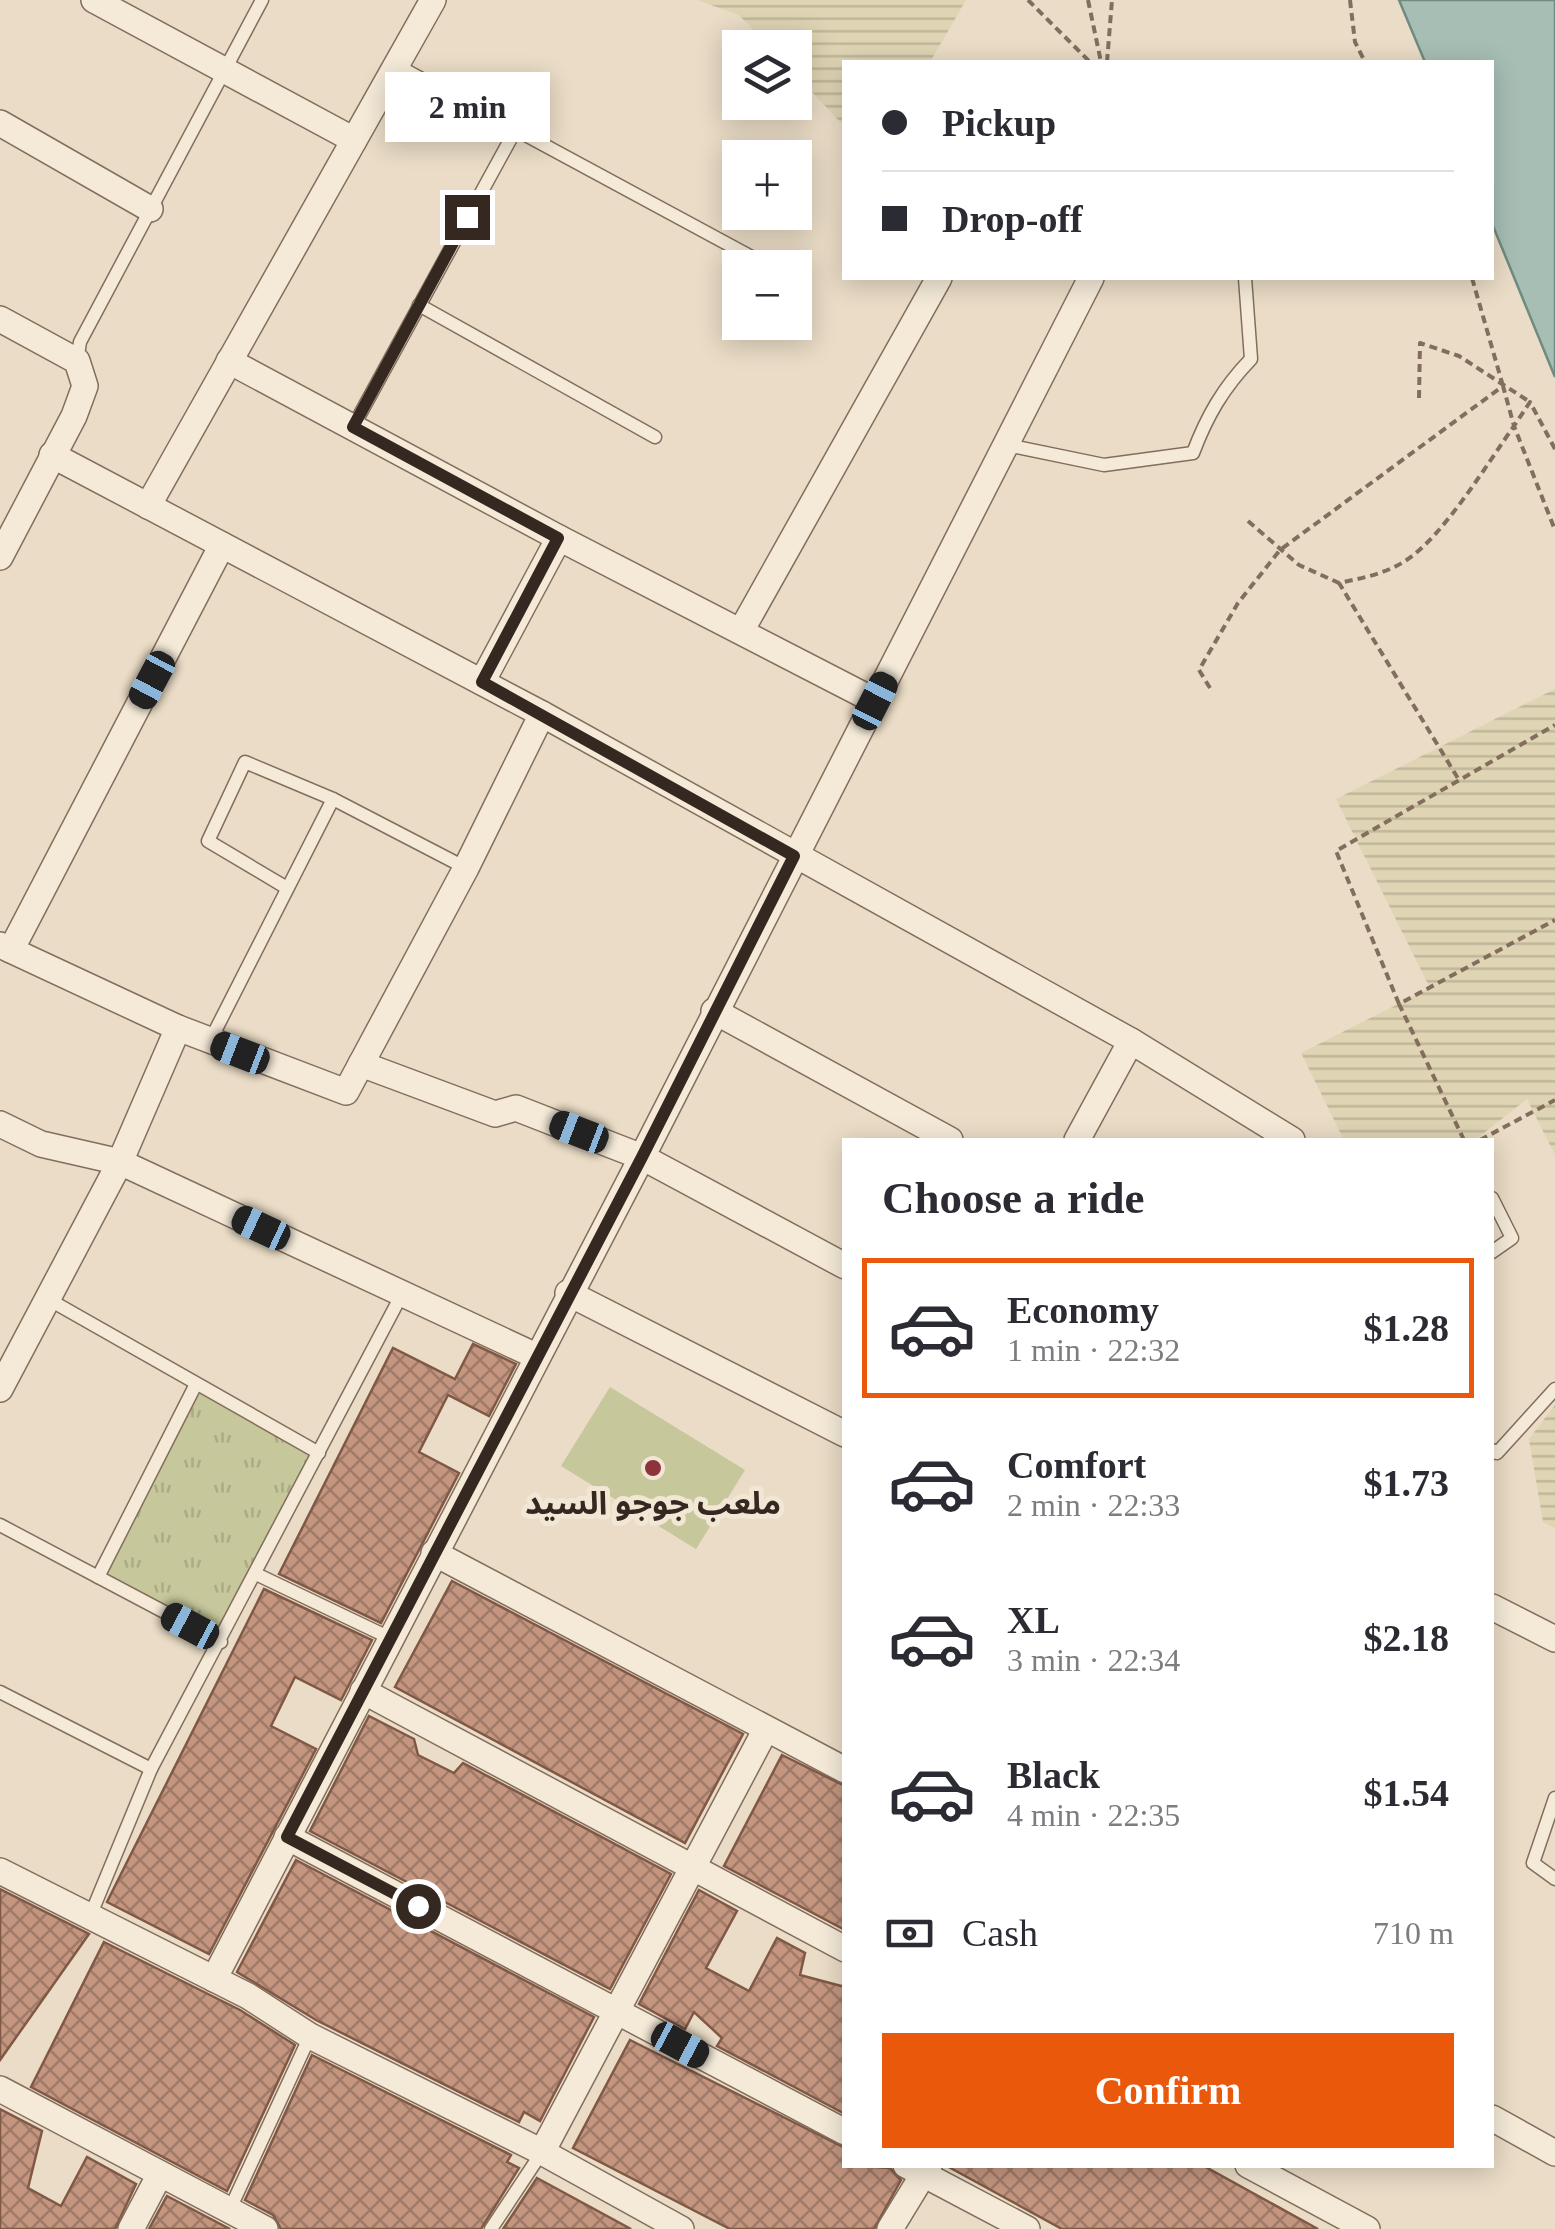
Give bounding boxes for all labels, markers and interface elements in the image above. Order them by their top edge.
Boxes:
map controls [722,30,812,340]
button: layers [722,30,812,120]
callout: 2 min [384,72,550,142]
text: 2 min [429,89,506,125]
text: Pickup [942,102,1056,144]
button: + [722,140,812,230]
route end [445,195,490,240]
text: Drop-off [942,198,1083,240]
button: − [722,250,812,340]
car [125,646,179,714]
car [848,667,902,735]
car [207,1028,273,1078]
car [546,1107,612,1157]
text: Choose a ride [882,1173,1145,1223]
car [227,1202,295,1254]
icon: car [887,1283,977,1373]
text: Economy [1007,1289,1159,1331]
text: $1.28 [1364,1307,1449,1349]
text: 1 min · 22:32 [1007,1332,1180,1368]
icon: car [887,1438,977,1528]
text: Comfort [1007,1444,1146,1486]
marker: ملعب جوجو السيد [642,1457,664,1479]
text: $1.73 [1364,1462,1449,1504]
place label: ملعب جوجو السيد [525,1485,781,1522]
text: 2 min · 22:33 [1007,1487,1180,1523]
icon: car [887,1593,977,1683]
car [156,1599,224,1653]
text: XL [1007,1599,1060,1641]
text: $2.18 [1364,1617,1449,1659]
text: 3 min · 22:34 [1007,1642,1180,1678]
icon: car [887,1748,977,1838]
text: Black [1007,1754,1100,1796]
text: $1.54 [1364,1772,1449,1814]
text: 4 min · 22:35 [1007,1797,1180,1833]
route start [396,1884,441,1929]
icon: cash [882,1906,937,1961]
text: Cash [962,1912,1038,1954]
text: 710 m [1373,1915,1454,1951]
car [646,2018,714,2072]
button: Confirm [882,2033,1454,2148]

